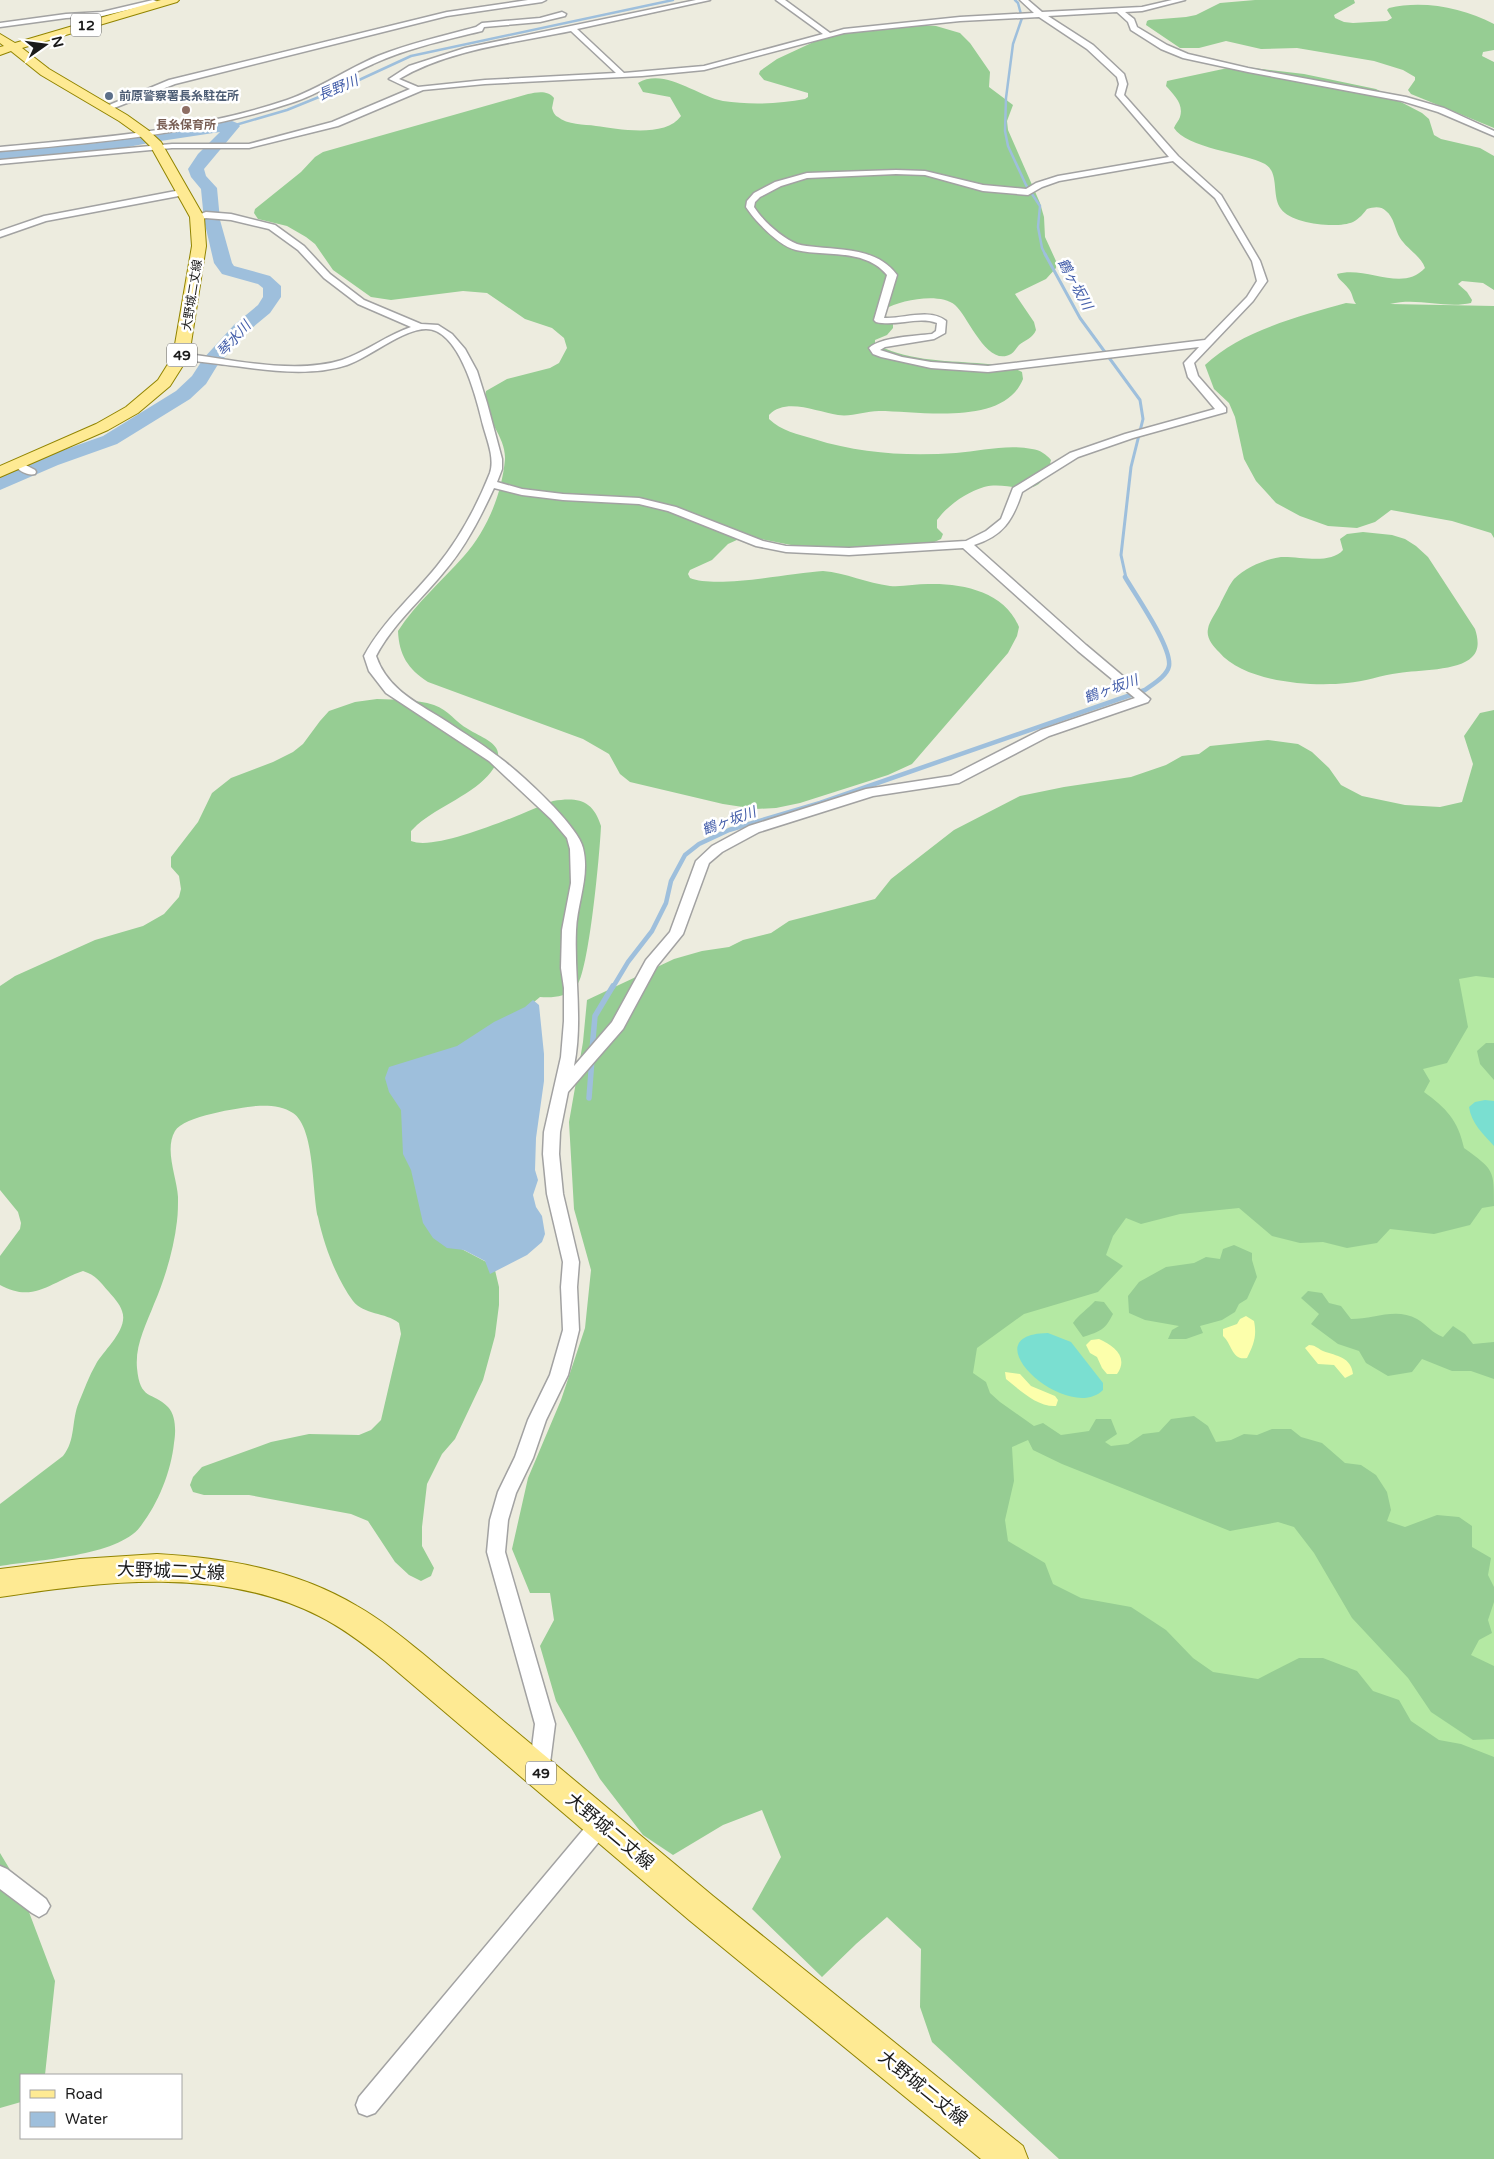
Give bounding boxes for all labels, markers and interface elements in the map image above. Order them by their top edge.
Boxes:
road number: 12 [71,14,101,36]
north arrow [20,20,70,70]
text: N [48,34,67,49]
water label: 長野川 [315,71,362,104]
place label: 前原警察署長糸駐在所 [119,89,239,103]
marker: 前原警察署長糸駐在所 [103,90,115,102]
marker: 長糸保育所 [180,104,192,116]
place label: 長糸保育所 [156,118,216,132]
water label: 鶴ヶ坂川 [1054,255,1097,314]
street label: 大野城二丈線 [179,258,205,332]
water label: 琴水川 [214,316,256,360]
road number: 49 [167,344,197,366]
water label: 鶴ヶ坂川 [1082,671,1142,707]
water label: 鶴ヶ坂川 [700,803,760,839]
street label: 大野城二丈線 [117,1558,225,1584]
road number: 49 [526,1762,556,1785]
street label: 大野城二丈線 [562,1788,658,1874]
street label: 大野城二丈線 [874,2045,972,2131]
legend [20,2074,182,2139]
text: Road [65,2085,103,2103]
text: Water [65,2110,108,2128]

